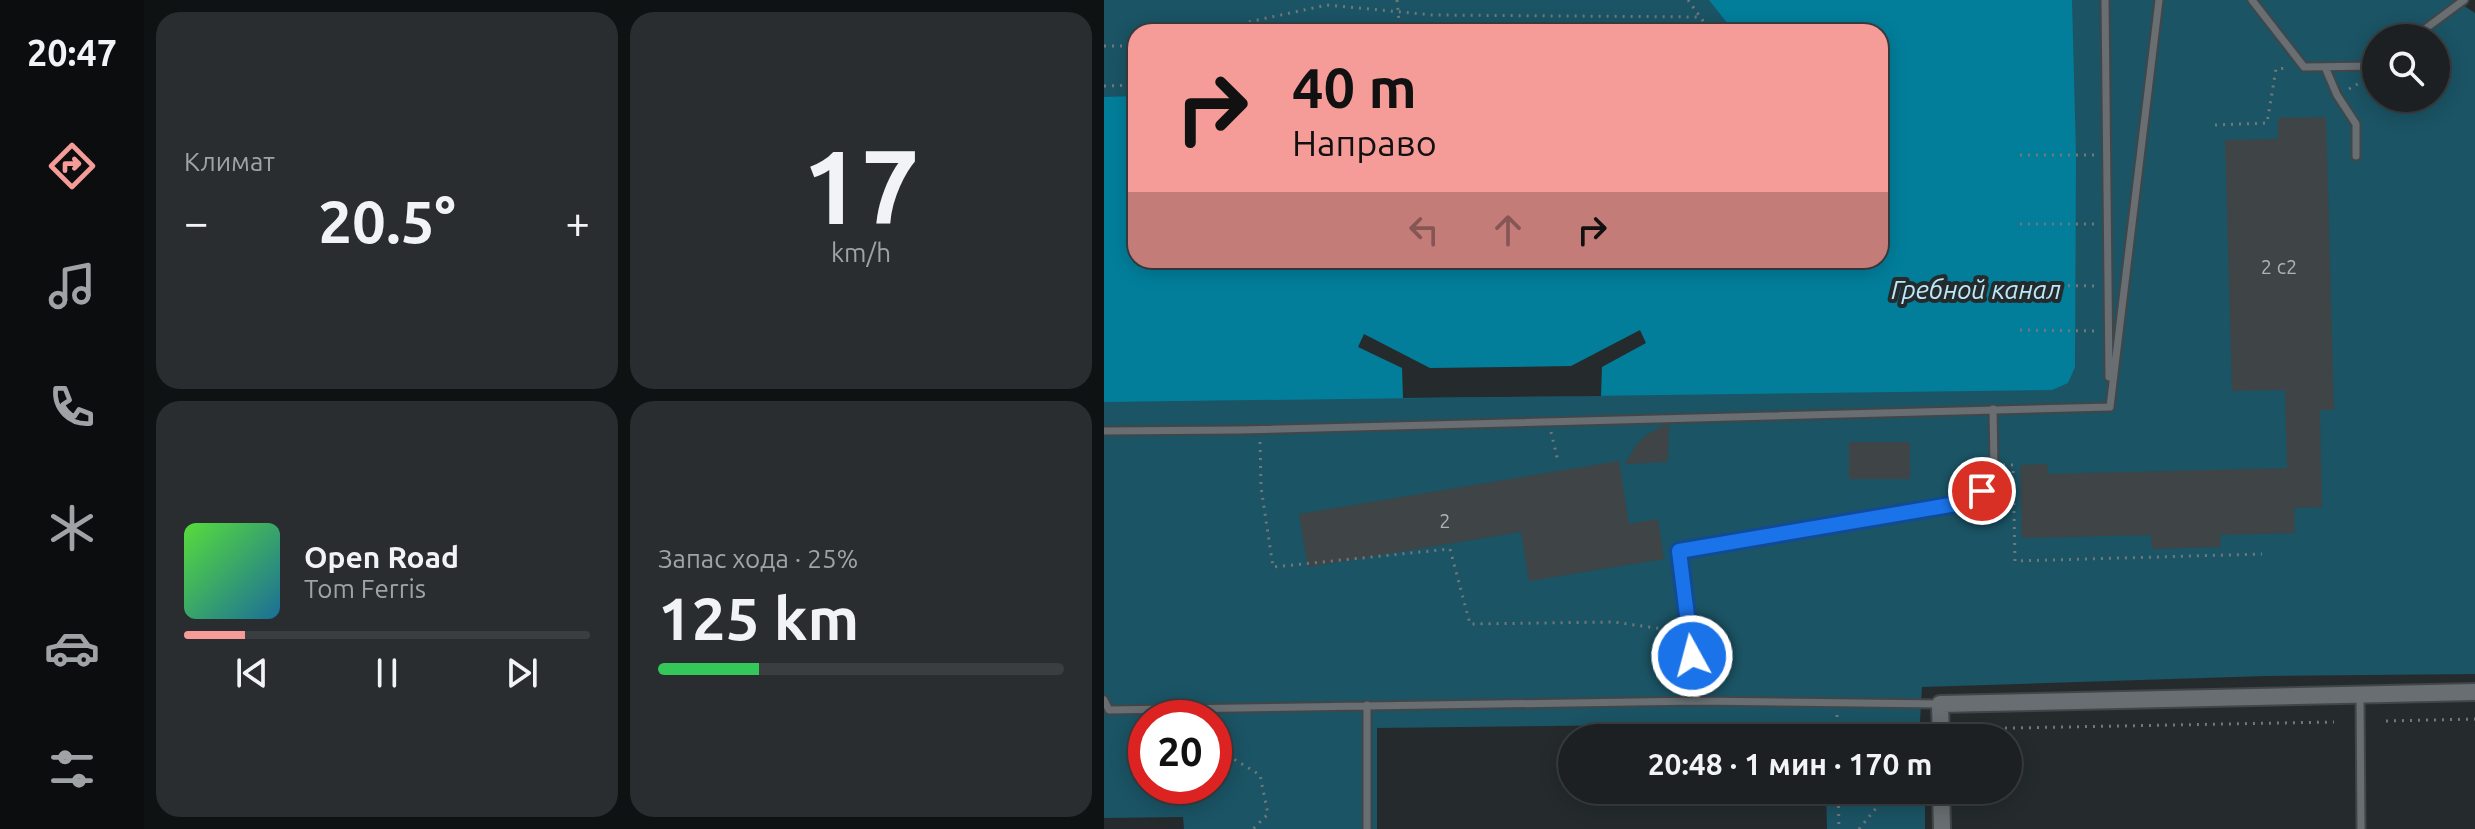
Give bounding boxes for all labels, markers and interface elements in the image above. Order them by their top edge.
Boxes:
map controls [2362,24,2450,112]
button: search [2362,24,2450,112]
text: 20:47 [27,32,117,73]
icon: right [1160,56,1264,160]
text: 40 m [1292,56,1417,119]
text: Направо [1292,122,1437,163]
text: 17 [802,127,920,244]
icon: directions [44,138,100,194]
text: Климат [184,147,275,176]
text: 20.5° [318,187,456,254]
text: − [184,197,209,246]
text: + [565,197,590,246]
icon: left [1402,208,1446,252]
icon: ahead [1486,208,1530,252]
icon: right [1570,208,1614,252]
text: km/h [831,238,891,267]
house number: 2 с2 [2261,255,2297,278]
icon: music [44,258,100,314]
water label: Гребной канал [1891,275,2061,304]
icon: phone [44,379,100,435]
pin [1948,457,2016,525]
icon: arrive [1960,469,2004,513]
icon: climate [44,500,100,556]
house number: 2 [1439,509,1451,532]
text: Open Road [304,540,459,574]
text: Запас хода · 25% [658,544,858,573]
text: Tom Ferris [304,574,426,603]
text: 125 km [658,584,859,651]
position arrow [1650,614,1734,698]
icon: car [44,620,100,676]
icon: previous [230,651,274,695]
icon: pause [365,651,409,695]
icon: next [500,651,544,695]
speed limit sign: 20 [1128,700,1232,804]
icon: filters [44,741,100,797]
text: 20:48 · 1 мин · 170 m [1648,747,1932,781]

